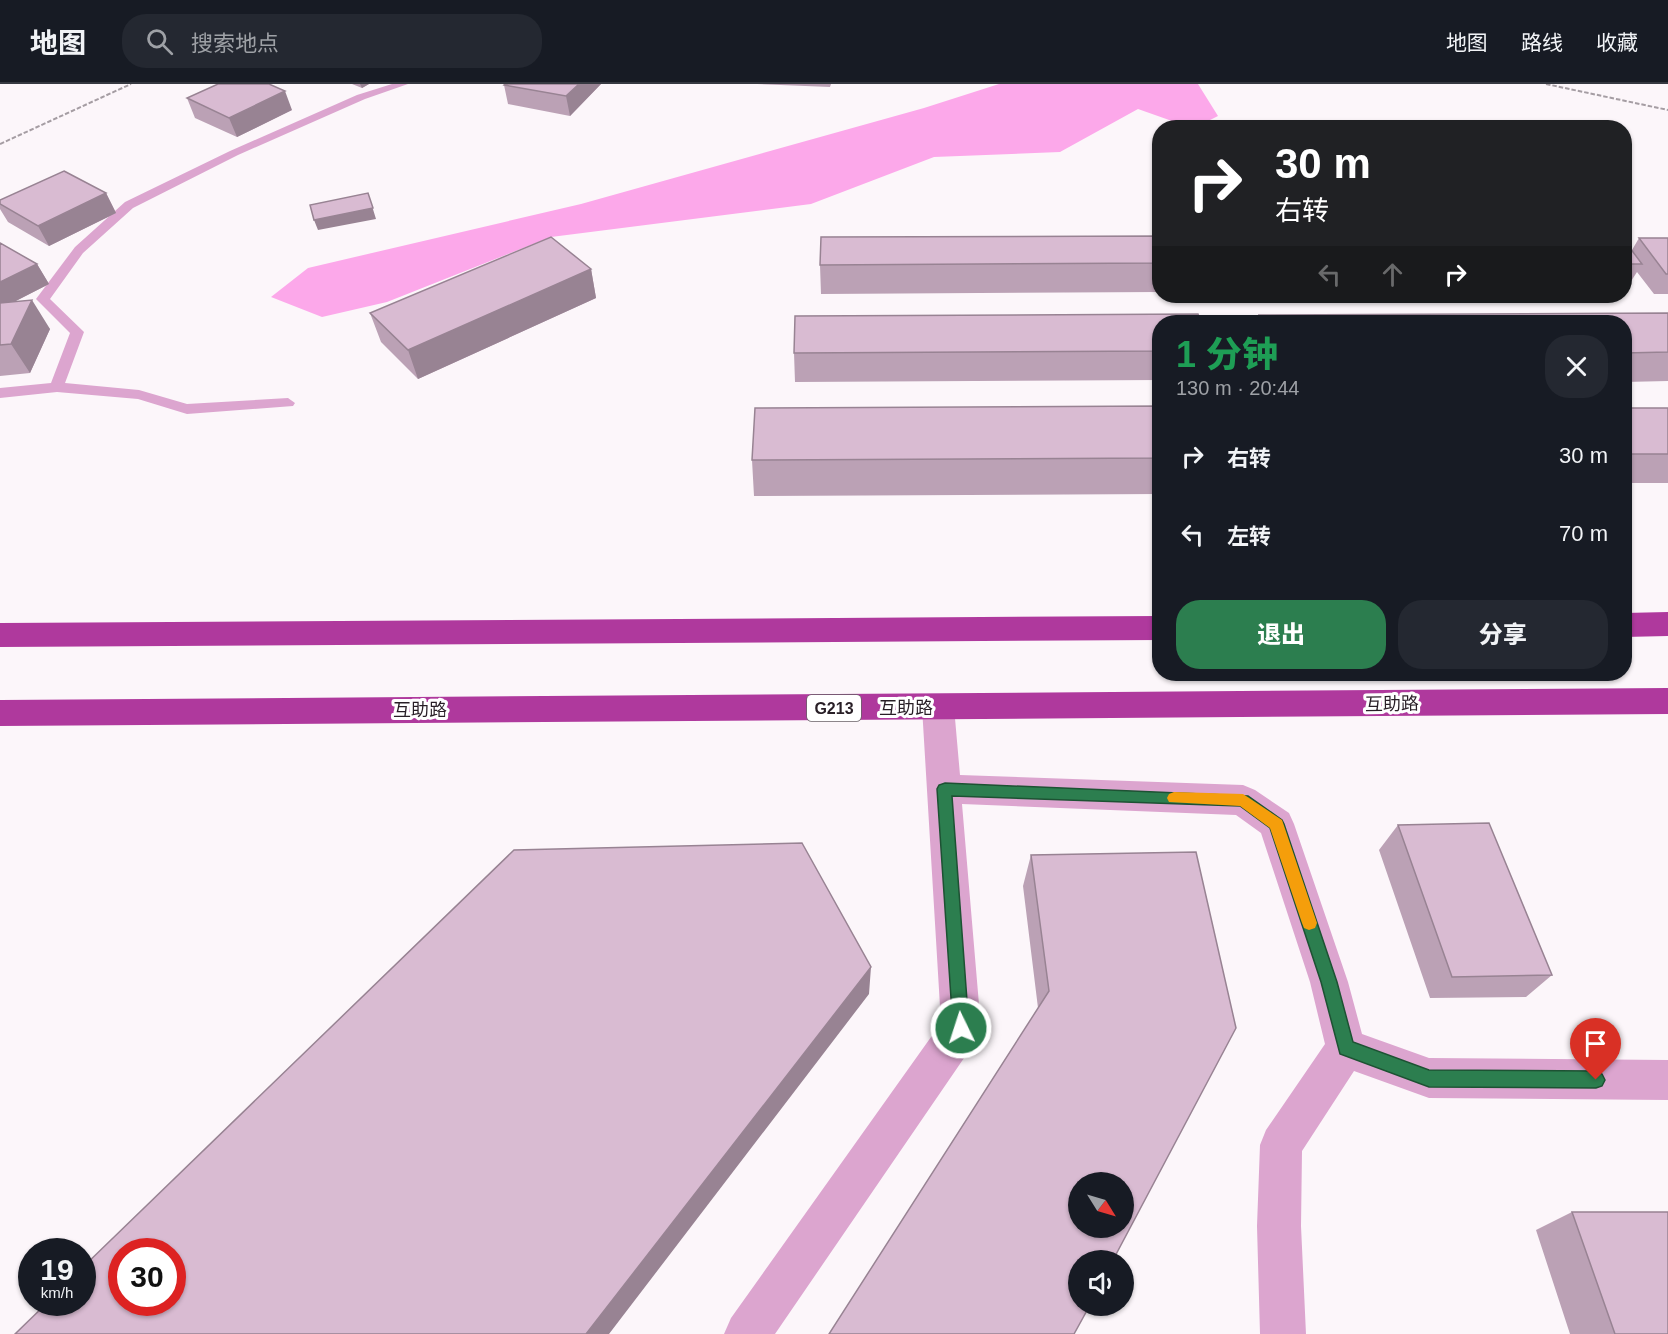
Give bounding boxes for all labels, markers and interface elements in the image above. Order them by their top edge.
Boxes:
search box [122,14,542,68]
icon: search [143,25,176,58]
text: 地图 [30,28,86,59]
text: 搜索地点 [191,31,279,56]
text: 地图 [1446,31,1488,54]
text: 路线 [1521,31,1563,54]
text: 收藏 [1596,31,1638,54]
text: 30 m [1275,140,1371,187]
icon: right [1176,144,1254,222]
text: 右转 [1275,196,1329,226]
icon: left [1313,258,1346,291]
icon: ahead [1376,258,1409,291]
icon: right [1439,258,1472,291]
text: 1 分钟 [1176,334,1278,375]
button: close [1545,335,1608,398]
text: 130 m · 20:44 [1176,377,1299,399]
icon: right [1176,440,1209,473]
text: 30 m [1559,443,1608,468]
text: 右转 [1227,446,1271,471]
icon: left [1176,518,1209,551]
text: 70 m [1559,521,1608,546]
text: 左转 [1227,524,1271,549]
button: 退出 [1176,600,1386,669]
button: 分享 [1398,600,1608,669]
street label: 互助路 [1365,694,1419,714]
road number: G213 [807,695,861,721]
street label: 互助路 [879,698,933,718]
street label: 互助路 [393,700,447,720]
position arrow [929,996,993,1060]
pin [1570,1018,1621,1080]
icon: arrive [1579,1027,1612,1060]
north arrow [1068,1172,1134,1238]
map controls [1068,1172,1134,1316]
speed limit sign: 30 [108,1238,186,1316]
button: sound [1068,1250,1134,1316]
text: 19 [40,1253,74,1286]
text: km/h [41,1284,73,1301]

